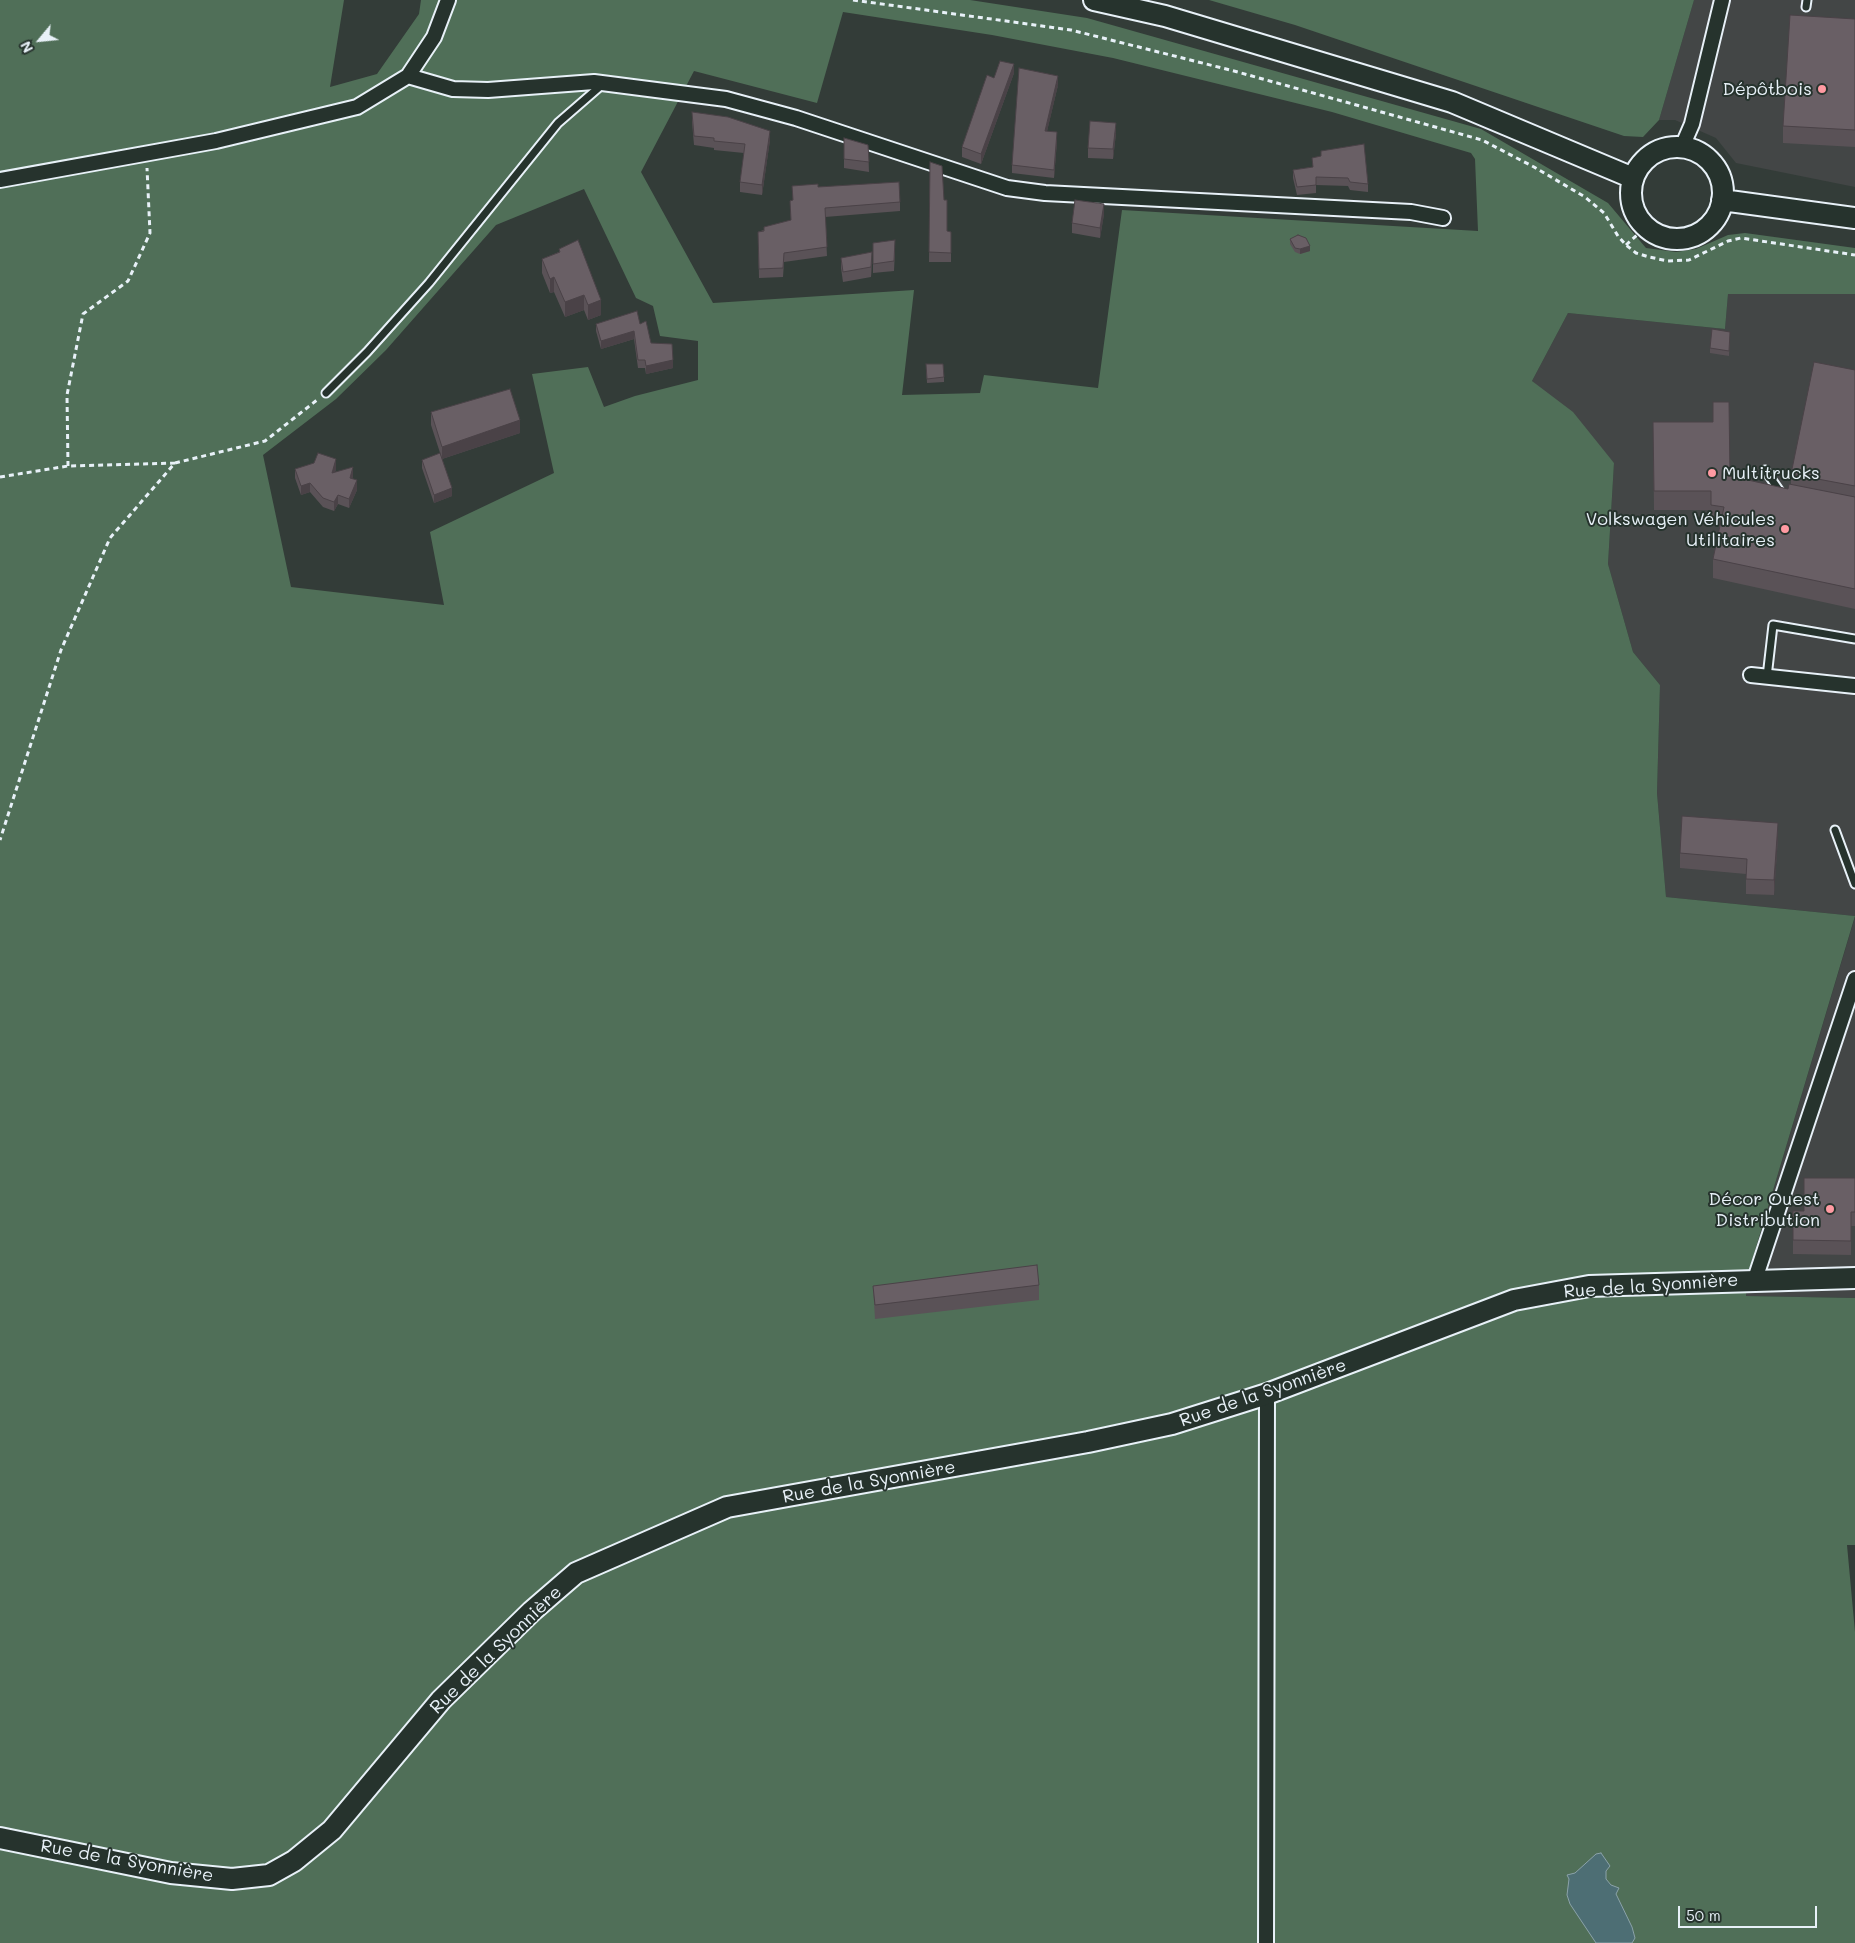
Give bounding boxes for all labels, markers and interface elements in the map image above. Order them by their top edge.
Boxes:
north arrow [15,15,65,65]
text: N [15,38,37,56]
place label: Dépôtbois [1722,78,1812,100]
marker: Dépôtbois [1816,83,1828,95]
place label: Multitrucks [1722,462,1820,484]
marker: Multitrucks [1706,467,1718,479]
place label: Volkswagen Véhicules Utilitaires [1586,508,1775,550]
marker: Volkswagen Véhicules Utilitaires [1779,523,1791,535]
place label: Décor Ouest Distribution [1709,1188,1820,1230]
marker: Décor Ouest Distribution [1824,1203,1836,1215]
street label: Rue de la Syonnière [1563,1269,1739,1303]
street label: Rue de la Syonnière [1177,1354,1349,1432]
street label: Rue de la Syonnière [781,1456,957,1508]
street label: Rue de la Syonnière [426,1581,566,1719]
street label: Rue de la Syonnière [39,1835,215,1887]
scale bar [1680,1896,1819,1928]
text: 50 m [1686,1905,1721,1925]

